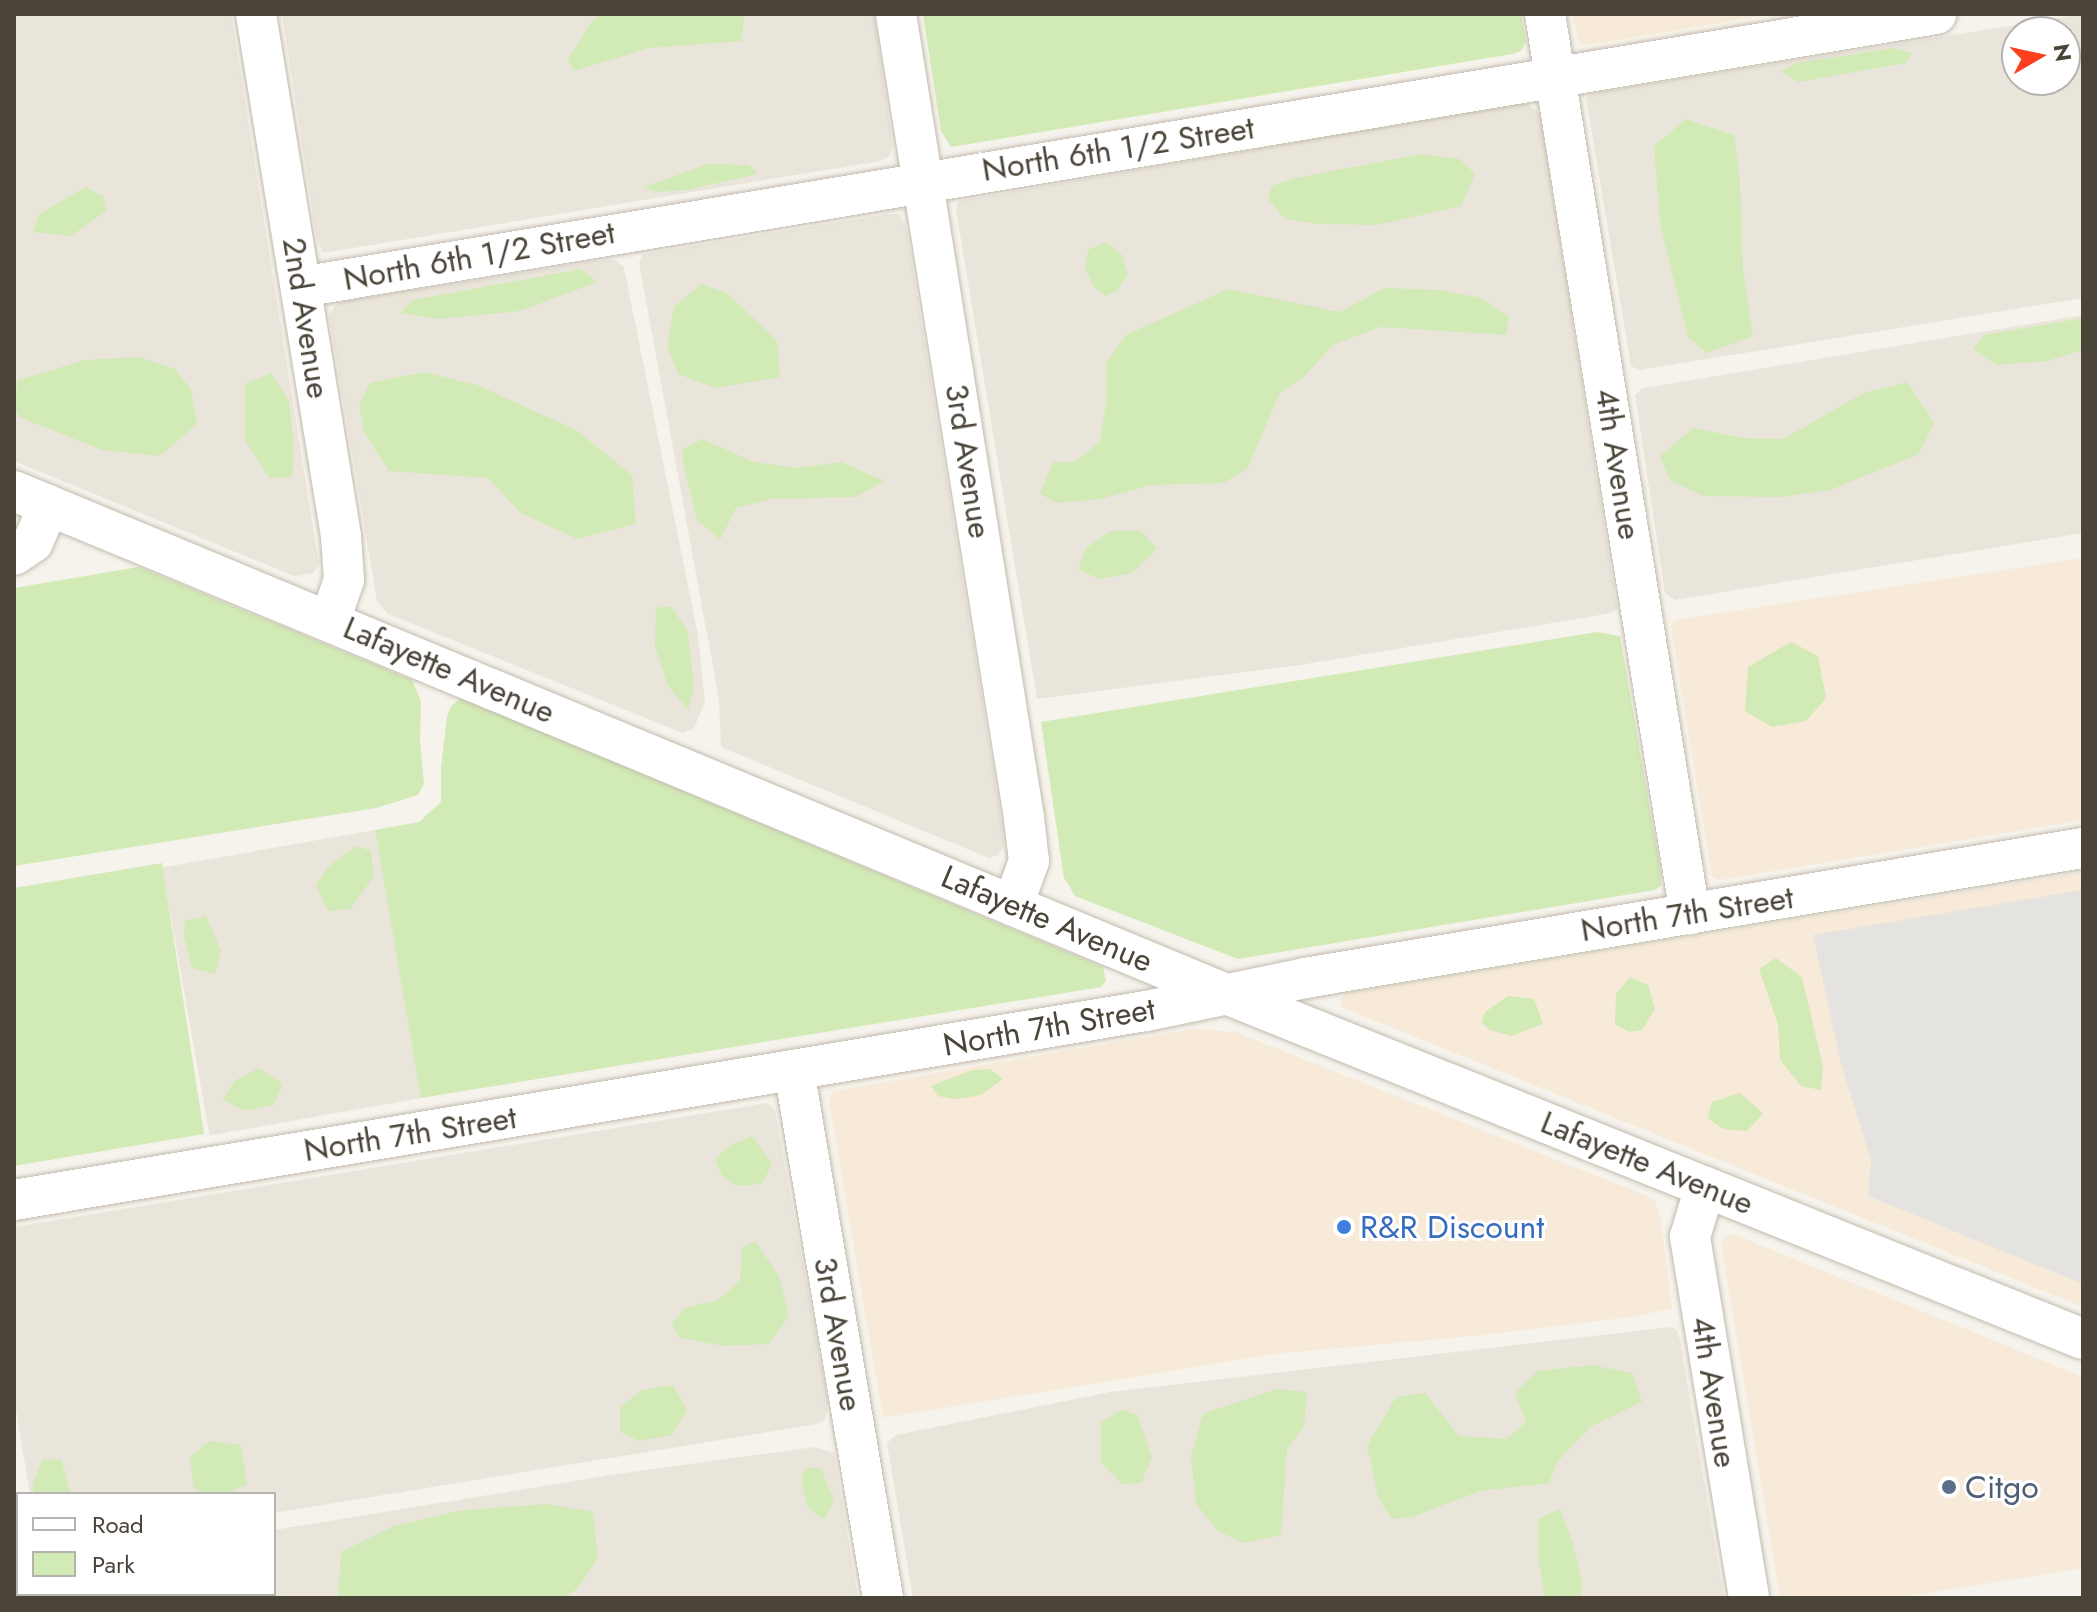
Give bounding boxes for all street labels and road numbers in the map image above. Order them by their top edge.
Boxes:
street label: North 6th 1/2 Street [979,109,1257,189]
street label: North 6th 1/2 Street [340,213,618,299]
street label: 2nd Avenue [274,235,338,401]
street label: 3rd Avenue [937,381,999,541]
street label: 4th Avenue [1587,386,1649,542]
street label: Lafayette Avenue [338,608,560,732]
street label: Lafayette Avenue [936,857,1158,981]
street label: North 7th Street [1578,878,1796,950]
street label: North 7th Street [940,989,1158,1065]
street label: North 7th Street [301,1098,519,1170]
street label: Lafayette Avenue [1535,1103,1759,1223]
street label: 3rd Avenue [806,1254,870,1414]
street label: 4th Avenue [1683,1314,1745,1470]

